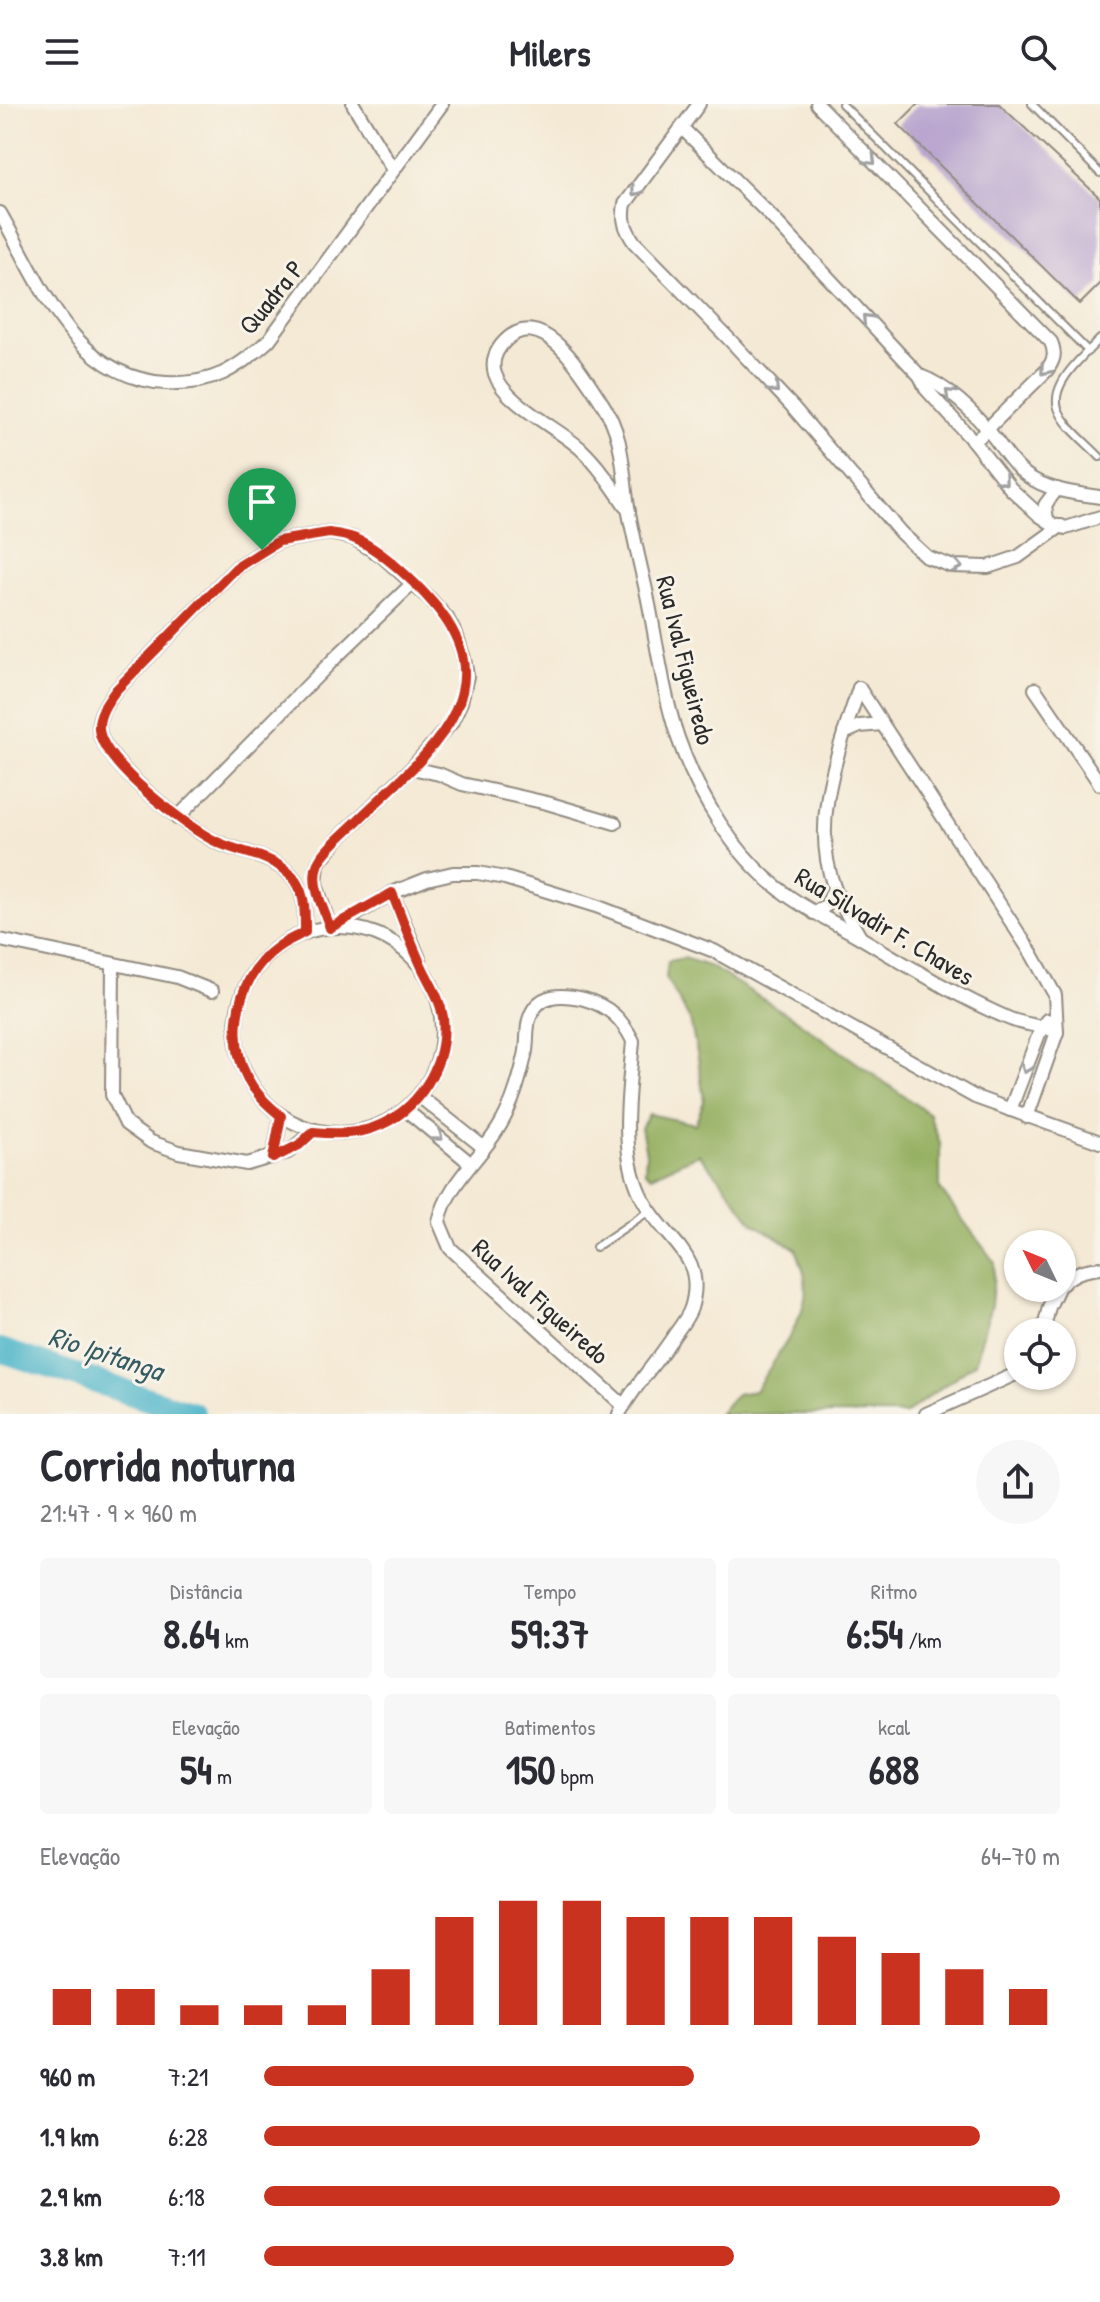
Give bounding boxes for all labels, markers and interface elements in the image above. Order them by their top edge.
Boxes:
text: Milers [509,28,591,77]
icon: menu [40,30,84,74]
icon: search [1016,30,1060,74]
one-way arrow [862,151,876,165]
one-way arrow [631,182,645,196]
street label: Quadra P [230,252,312,342]
one-way arrow [863,313,877,328]
one-way arrow [1040,361,1055,375]
one-way arrow [765,378,779,393]
one-way arrow [945,388,959,403]
pin [228,468,296,550]
one-way arrow [994,471,1008,486]
icon: arrive [240,480,284,524]
one-way arrow [950,556,964,573]
street label: Rua Ival Figueiredo [648,572,724,748]
street label: Rua Silvadir F. Chaves [789,859,981,993]
one-way arrow [1019,1060,1036,1074]
one-way arrow [429,1127,444,1141]
street label: Rua Ival Figueiredo [465,1230,617,1372]
north arrow [1004,1230,1076,1302]
map controls [1004,1230,1076,1390]
water label: Rio Ipitanga [44,1317,171,1390]
button: locate [1004,1318,1076,1390]
text: Corrida noturna [40,1435,295,1495]
button: share [976,1440,1060,1524]
text: 21:47 · 9 × 960 m [40,1495,197,1530]
text: Distância [170,1576,242,1606]
text: Tempo [524,1576,576,1606]
text: Ritmo [871,1576,917,1606]
text: 8.64 [163,1606,220,1660]
text: 59:37 [511,1606,589,1660]
text: 6:54 [846,1606,903,1660]
text: km [220,1625,249,1655]
text: /km [903,1625,942,1655]
text: Elevação [172,1712,240,1742]
text: Batimentos [505,1712,595,1742]
text: kcal [878,1712,910,1742]
text: 54 [180,1742,212,1796]
text: 150 [506,1742,555,1796]
text: 688 [869,1742,919,1796]
text: m [212,1761,232,1791]
text: bpm [555,1761,594,1791]
text: Elevação [40,1838,120,1873]
text: 64–70 m [981,1838,1060,1873]
text: 960 m [40,2059,95,2094]
text: 7:21 [168,2059,209,2094]
text: 1.9 km [40,2119,99,2154]
text: 6:28 [168,2119,208,2154]
text: 2.9 km [40,2179,102,2214]
text: 6:18 [168,2179,205,2214]
text: 3.8 km [40,2239,103,2274]
text: 7:11 [168,2239,206,2274]

